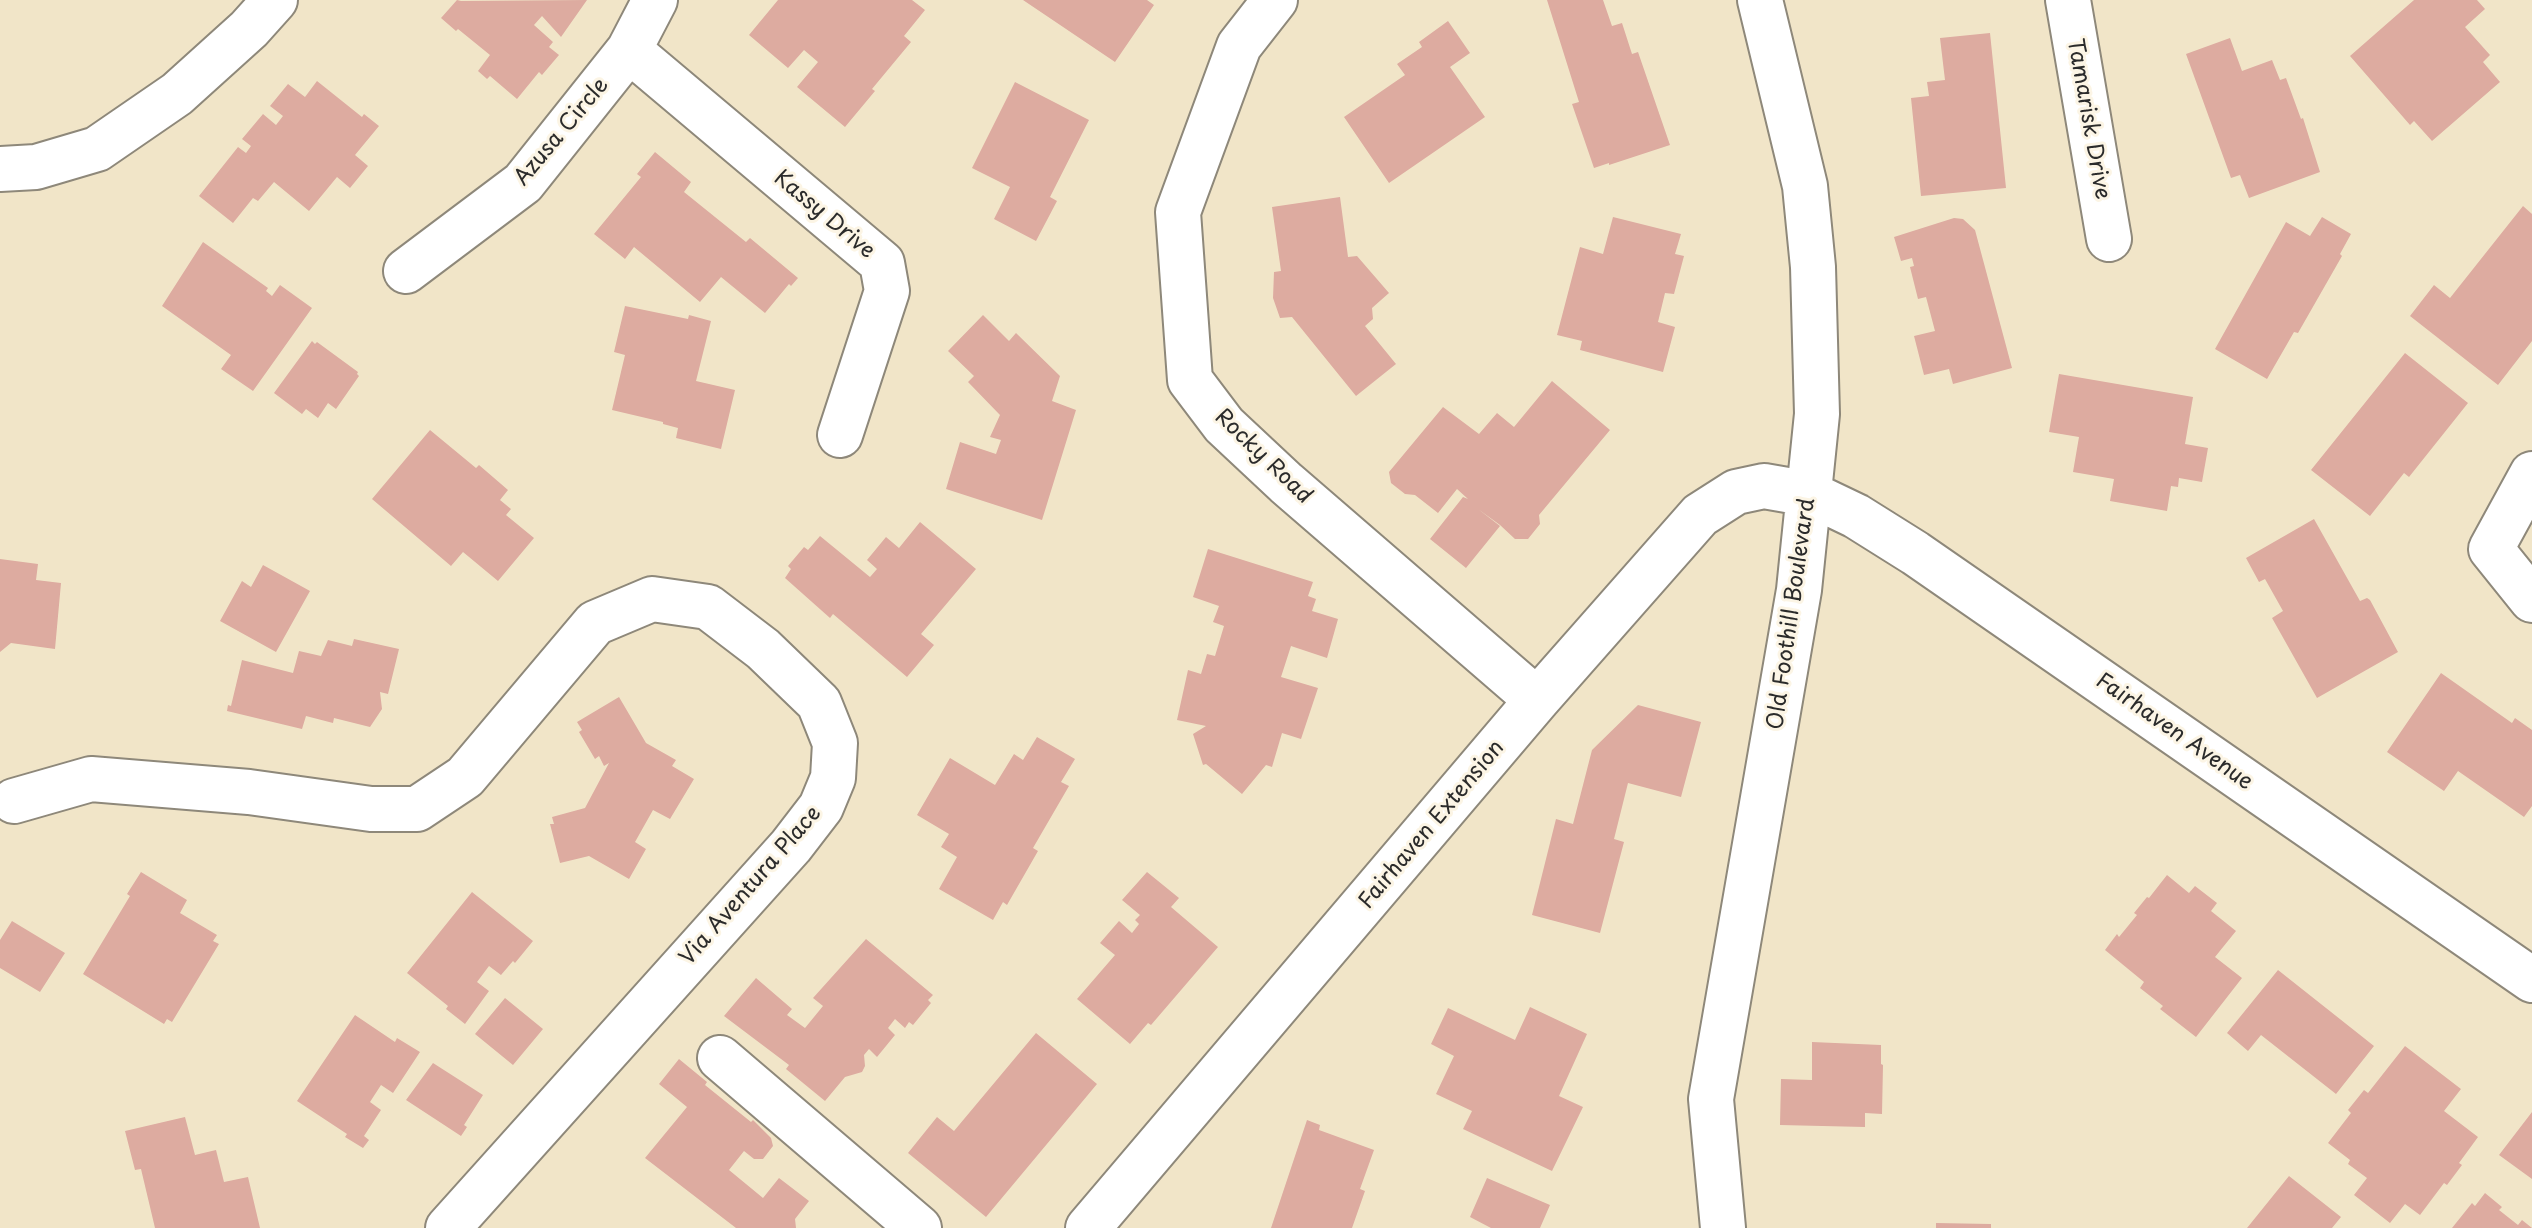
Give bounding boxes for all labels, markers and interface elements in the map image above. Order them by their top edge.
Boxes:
street label: Tamarisk Drive [2061,37,2115,201]
street label: Azusa Circle [509,73,615,191]
street label: Kassy Drive [768,165,880,265]
street label: Rocky Road [1209,404,1317,510]
street label: Old Foothill Boulevard [1763,497,1821,731]
street label: Fairhaven Avenue [2090,668,2258,796]
street label: Fairhaven Extension [1354,735,1510,915]
street label: Via Aventura Place [675,801,827,971]

